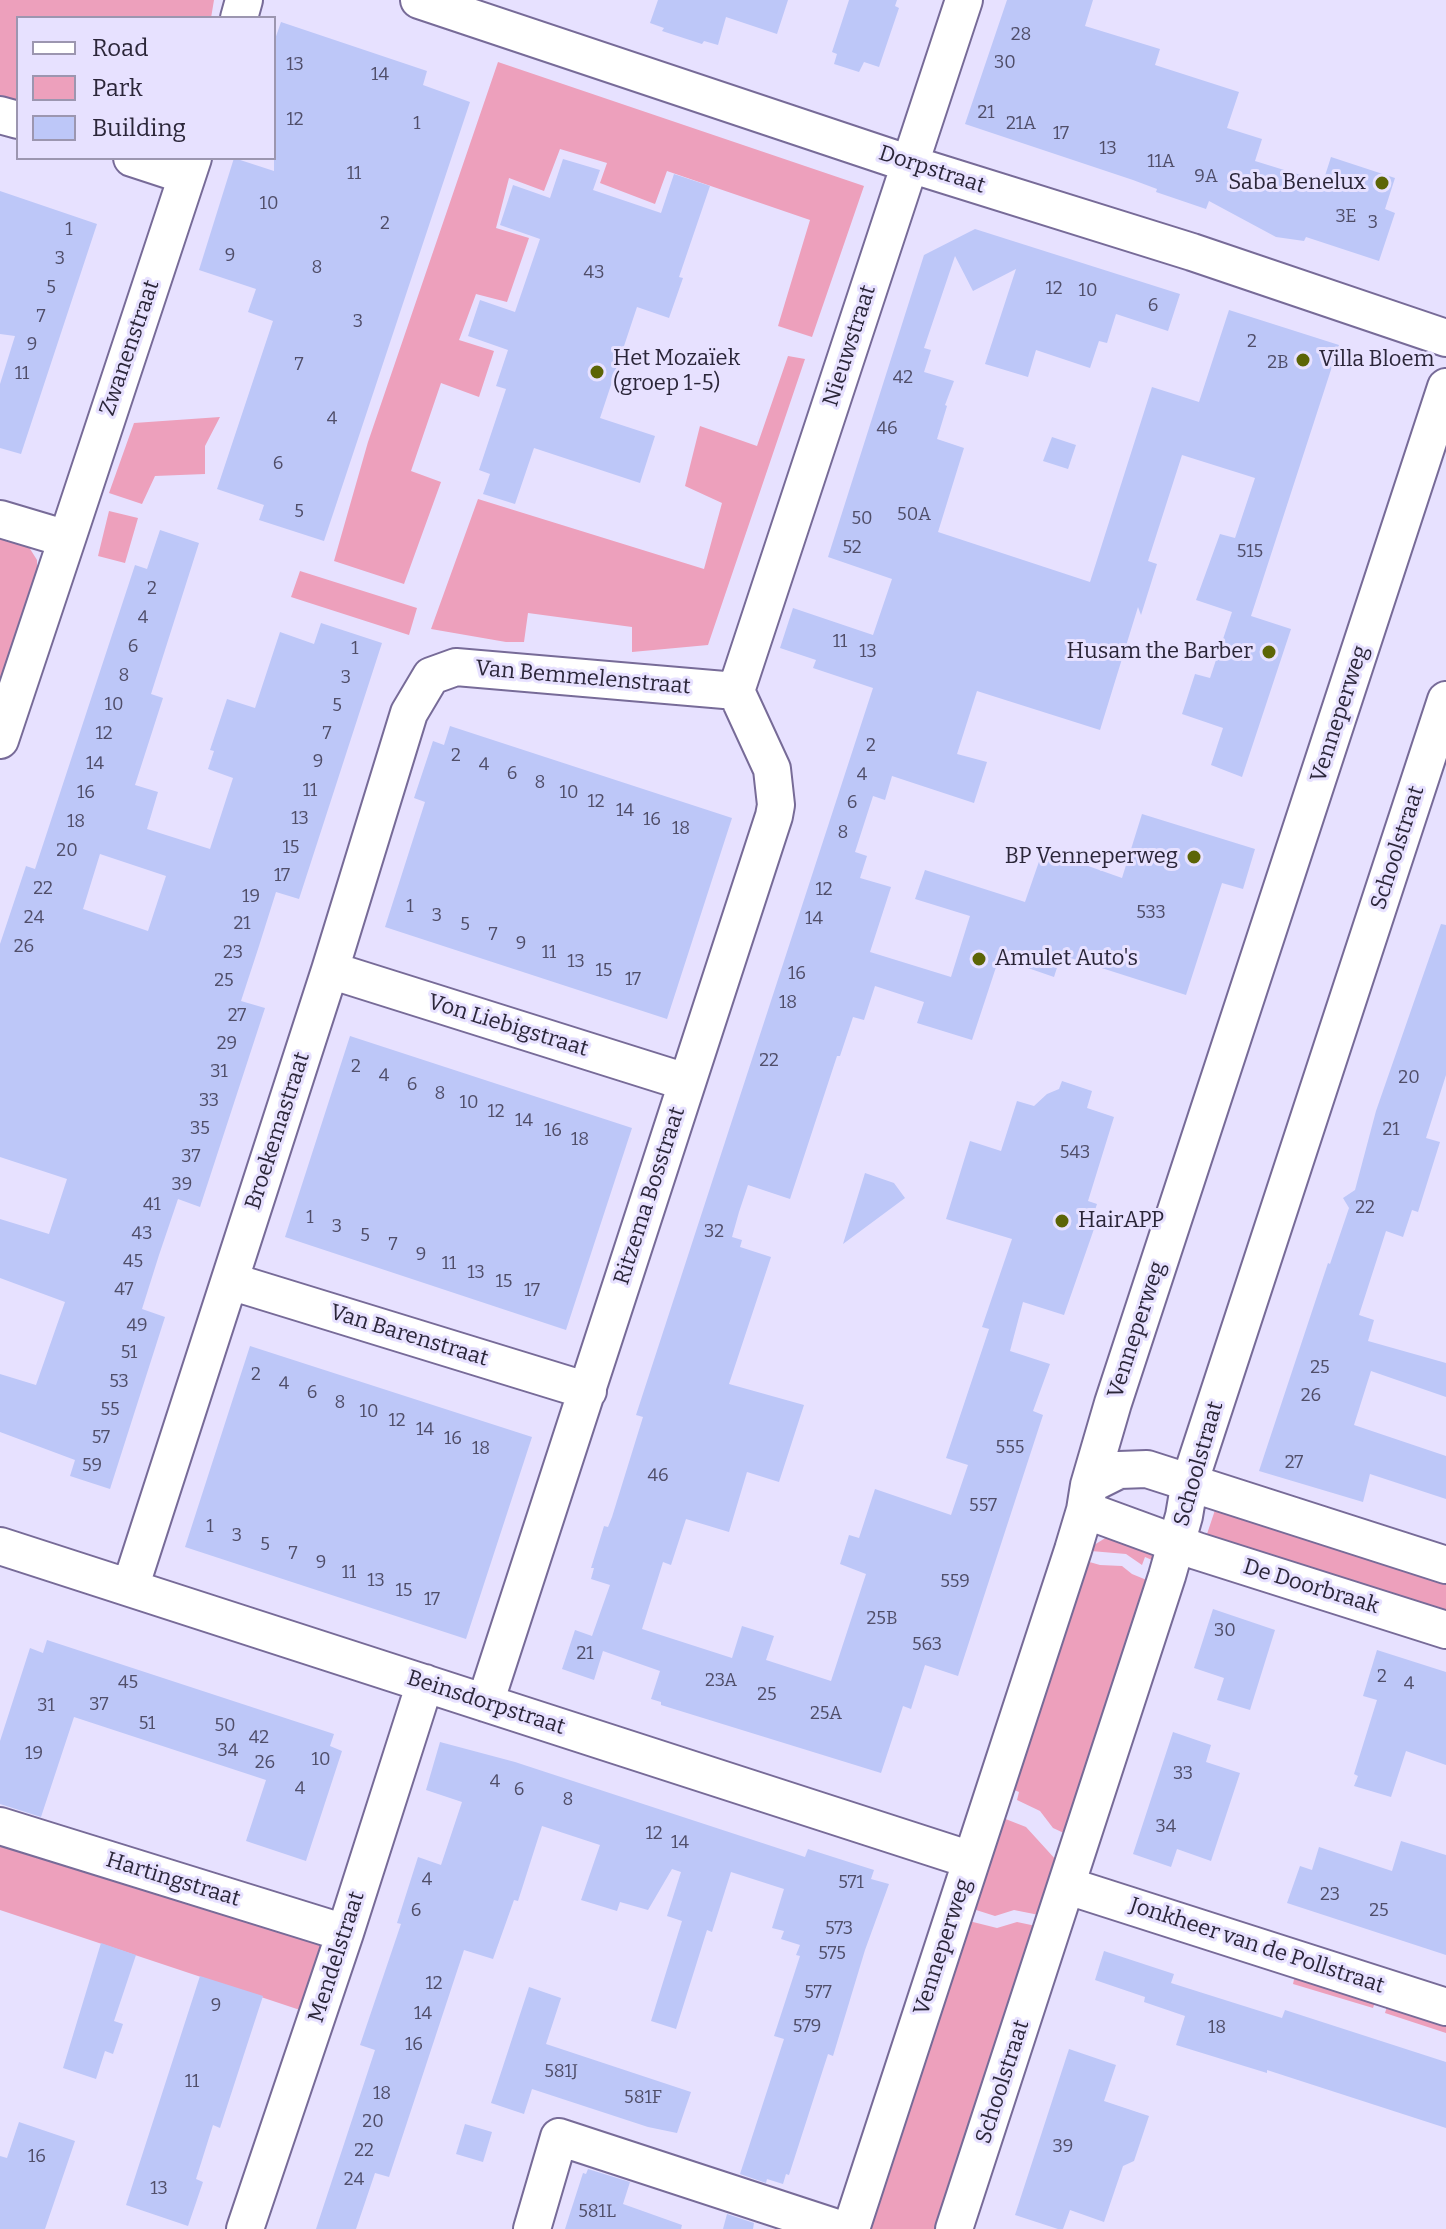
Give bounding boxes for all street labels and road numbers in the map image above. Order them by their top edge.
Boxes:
street label: Dorpstraat [875,140,989,200]
street label: Zwanenstraat [94,277,166,419]
street label: Nieuwstraat [818,282,882,410]
street label: Venneperweg [1305,642,1375,786]
street label: Van Bemmelenstraat [474,655,692,701]
street label: Schoolstraat [1366,783,1430,913]
street label: Von Liebigstraat [425,989,591,1063]
street label: Broekemastraat [240,1049,316,1213]
street label: Ritzema Bosstraat [609,1104,691,1288]
street label: Venneperweg [1102,1258,1172,1402]
street label: Van Barenstraat [327,1299,491,1373]
street label: Schoolstraat [1169,1399,1229,1529]
street label: De Doorbraak [1240,1554,1382,1620]
street label: Beinsdorpstraat [404,1665,568,1741]
street label: Hartingstraat [103,1847,243,1913]
street label: Venneperweg [908,1875,978,2019]
street label: Mendelstraat [303,1888,371,2026]
street label: Jonkheer van de Pollstraat [1126,1892,1388,2000]
street label: Schoolstraat [971,2017,1035,2147]

